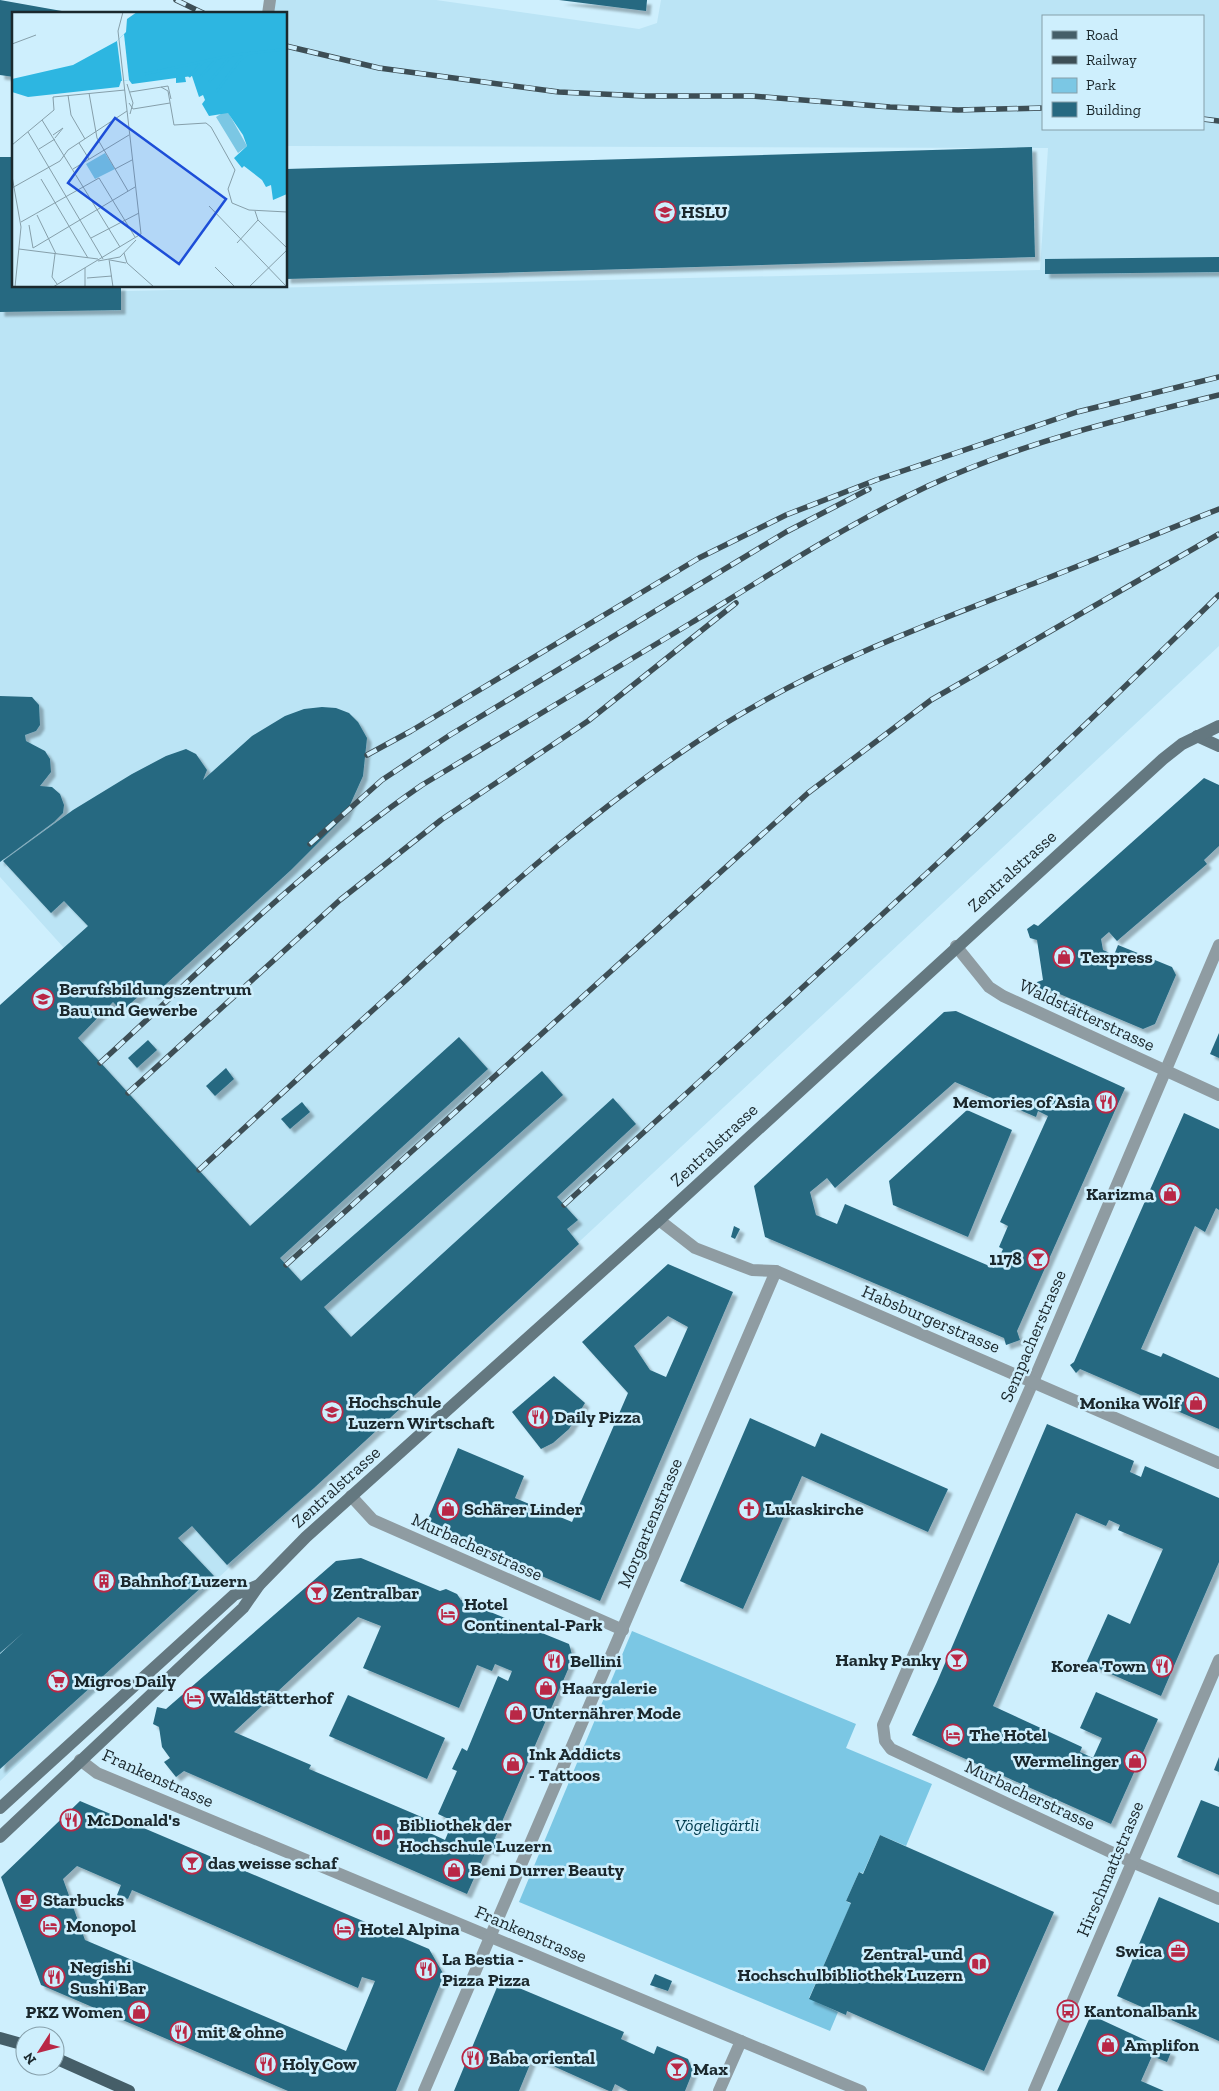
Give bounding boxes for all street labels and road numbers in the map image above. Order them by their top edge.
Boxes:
street label: Zentralstrasse [963,825,1061,917]
street label: Waldstätterstrasse [1016,974,1158,1056]
street label: Zentralstrasse [666,1099,762,1191]
street label: Sempacherstrasse [995,1267,1071,1405]
street label: Habsburgerstrasse [859,1280,1003,1358]
street label: Zentralstrasse [287,1441,385,1533]
street label: Morgartenstrasse [613,1455,687,1591]
street label: Murbacherstrasse [408,1508,546,1586]
street label: Frankenstrasse [99,1744,217,1812]
street label: Murbacherstrasse [961,1755,1099,1835]
street label: Hirschmattstrasse [1072,1798,1148,1940]
street label: Frankenstrasse [472,1901,590,1967]

